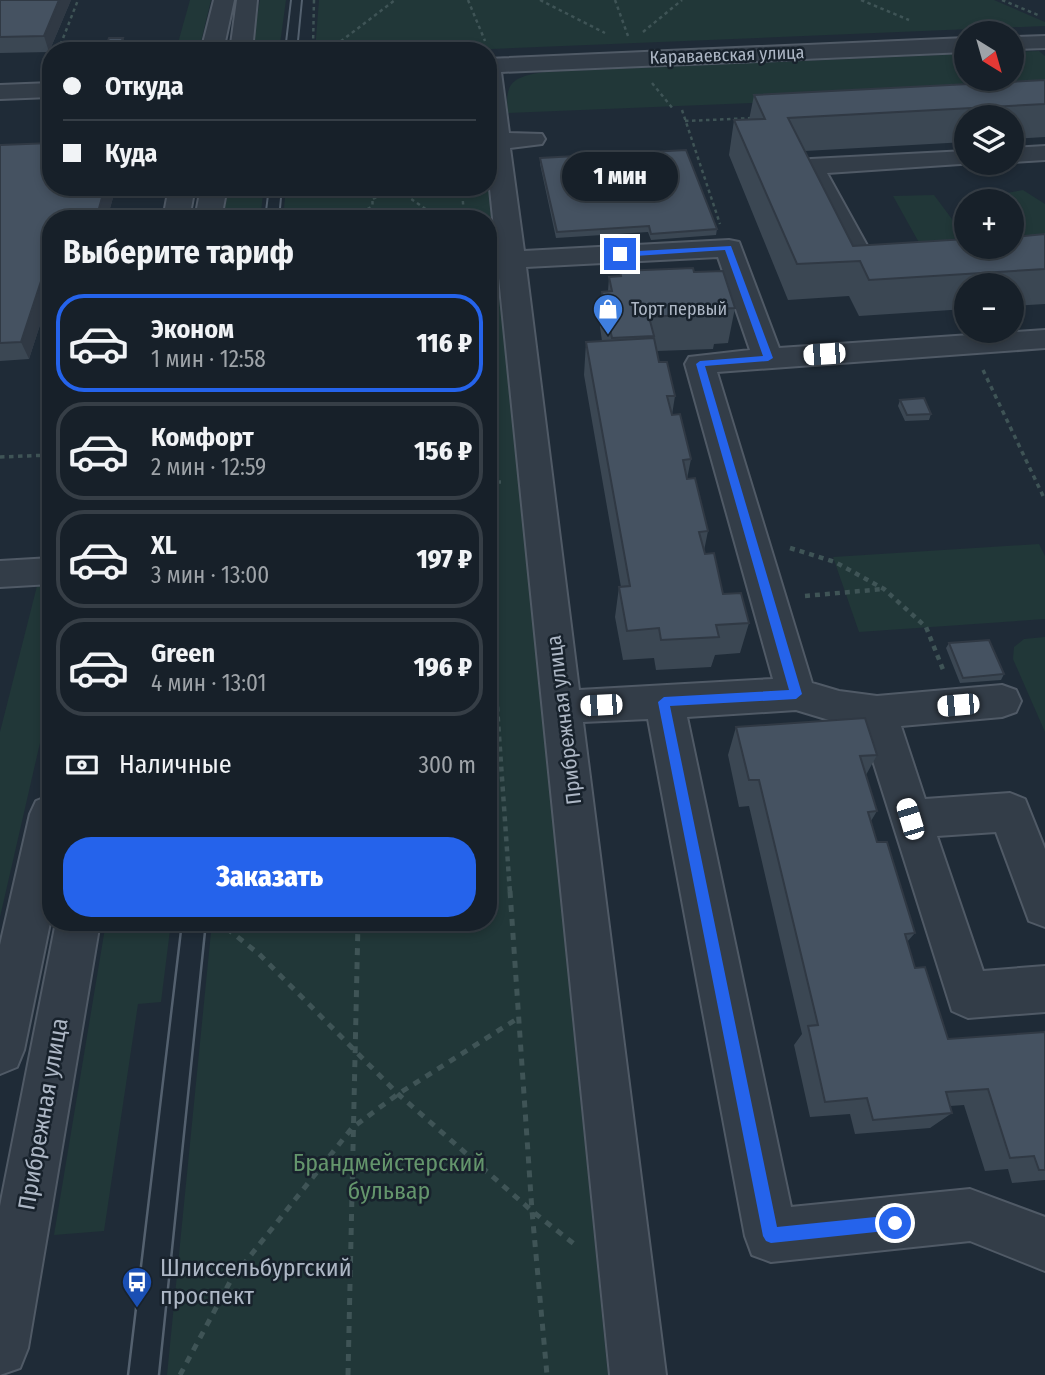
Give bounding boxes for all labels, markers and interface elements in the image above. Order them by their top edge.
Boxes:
north arrow [954,21,1024,91]
map controls [954,21,1024,343]
street label: Караваевская улица [649,41,805,69]
text: Откуда [105,71,184,102]
button: layers [954,105,1024,175]
text: Куда [105,138,158,169]
callout: 1 мин [562,152,678,202]
text: 1 мин [593,162,647,190]
button: + [954,189,1024,259]
text: Выберите тариф [63,233,294,271]
route end [604,238,636,270]
button: − [954,273,1024,343]
shop icon: Торт первый [591,292,625,336]
place label: Торт первый [631,298,727,320]
icon: car [67,312,130,375]
text: Эконом [151,314,234,345]
text: 116 ₽ [417,328,472,359]
car [803,342,846,366]
text: 1 мин · 12:58 [151,345,266,373]
icon: car [67,420,130,483]
text: Комфорт [151,422,254,453]
text: 156 ₽ [414,436,472,467]
text: 2 мин · 12:59 [151,453,266,481]
icon: car [67,528,130,591]
text: XL [151,530,177,561]
text: 197 ₽ [416,544,472,575]
text: 3 мин · 13:00 [151,561,269,589]
street label: Прибрежная улица [541,634,587,806]
icon: car [67,636,130,699]
text: Green [151,638,215,669]
text: 196 ₽ [414,652,472,683]
text: 4 мин · 13:01 [151,669,266,697]
car [580,693,623,717]
car [937,693,980,717]
icon: cash [63,746,101,784]
text: Наличные [119,749,232,780]
text: 300 m [419,751,476,779]
car [894,796,927,842]
button: Заказать [63,837,476,917]
street label: Прибрежная улица [12,1016,74,1212]
park label: Брандмейстерский бульвар [293,1149,485,1205]
route start [879,1207,911,1239]
place label: Шлиссельбургский проспект [160,1254,352,1310]
bus stop icon: Шлиссельбургский проспект [120,1265,154,1309]

